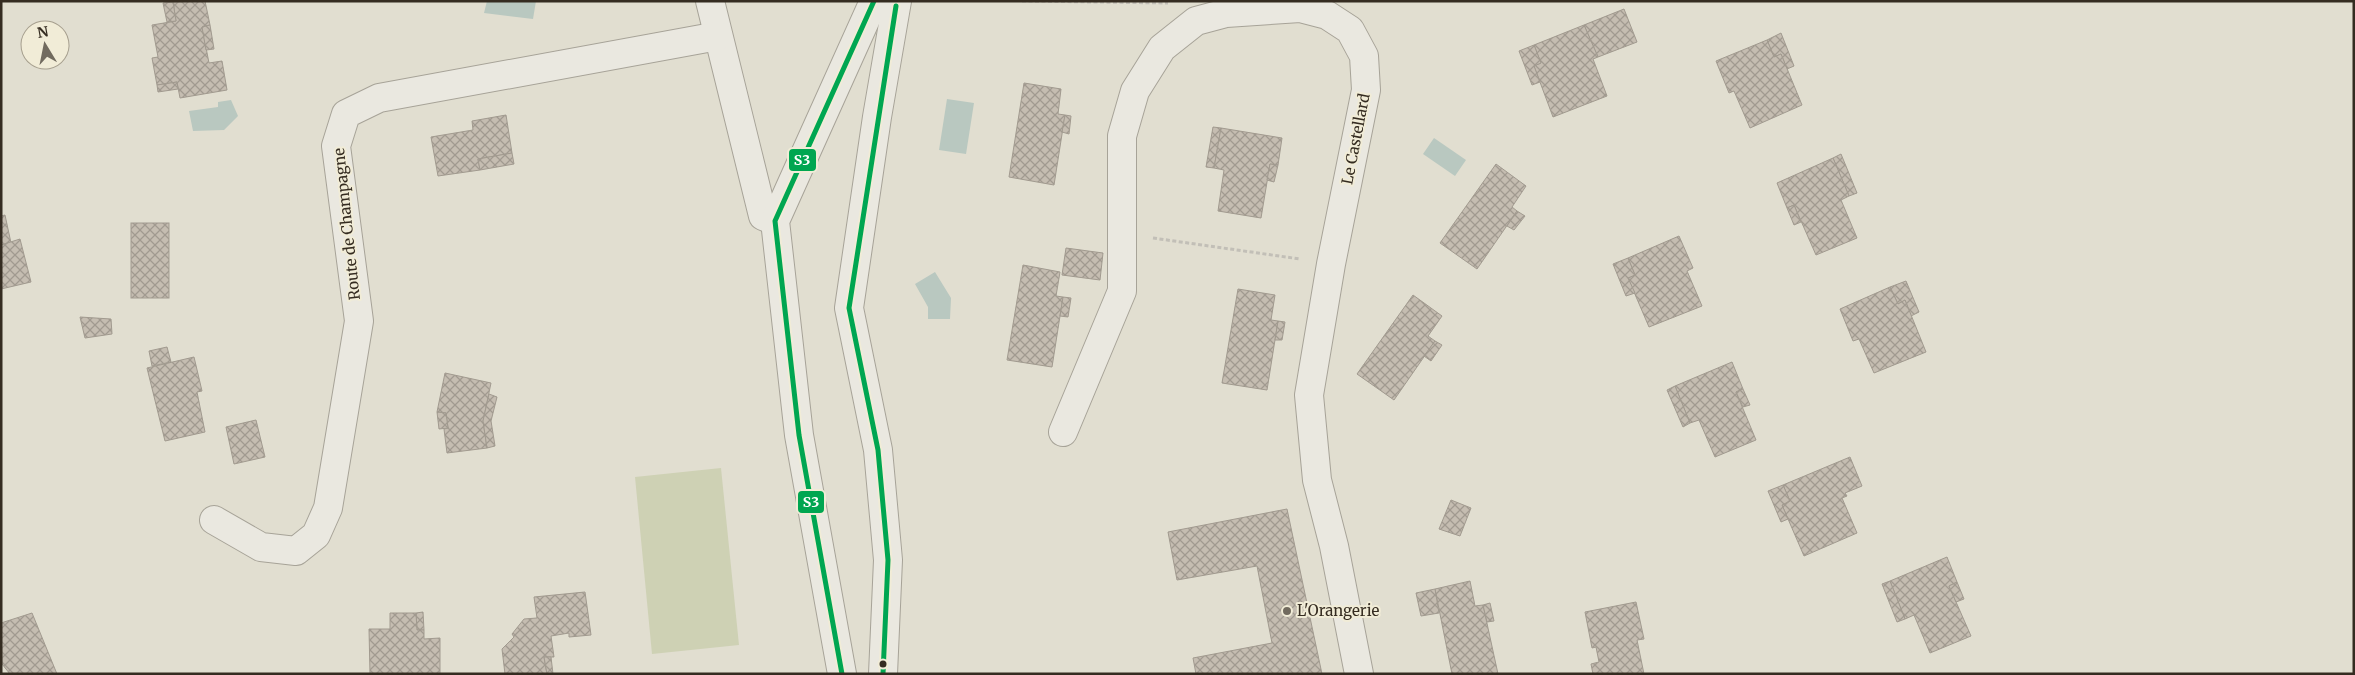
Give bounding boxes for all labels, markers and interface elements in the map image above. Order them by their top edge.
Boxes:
north arrow [20,20,70,70]
text: N [36,22,50,42]
street label: Le Castellard [1337,92,1374,186]
street label: Route de Champagne [329,147,364,301]
line badge: S3 [788,148,817,172]
text: S3 [794,151,810,169]
line badge: S3 [797,490,825,514]
text: S3 [803,493,819,511]
place label: L'Orangerie [1297,601,1379,620]
marker: L'Orangerie [1281,605,1293,617]
unlabelled marker [878,659,888,669]

